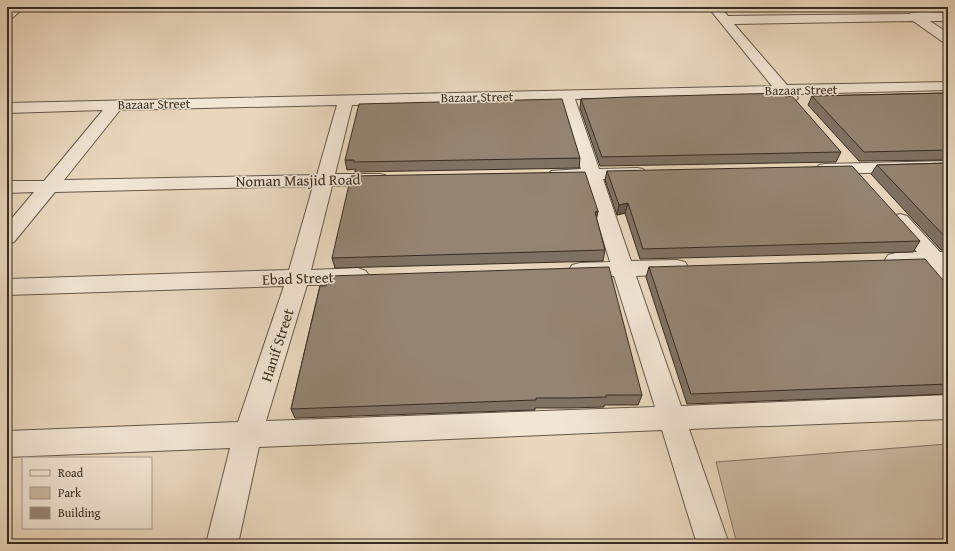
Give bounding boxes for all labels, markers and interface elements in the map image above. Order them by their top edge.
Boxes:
street label: Bazaar Street [765,80,838,100]
street label: Bazaar Street [441,87,514,107]
street label: Bazaar Street [118,94,191,114]
street label: Noman Masjid Road [235,168,361,192]
street label: Ebad Street [262,266,335,290]
street label: Hanif Street [255,305,299,384]
legend [22,457,152,529]
text: Road [58,464,84,481]
text: Park [58,484,82,501]
text: Building [58,504,101,521]

